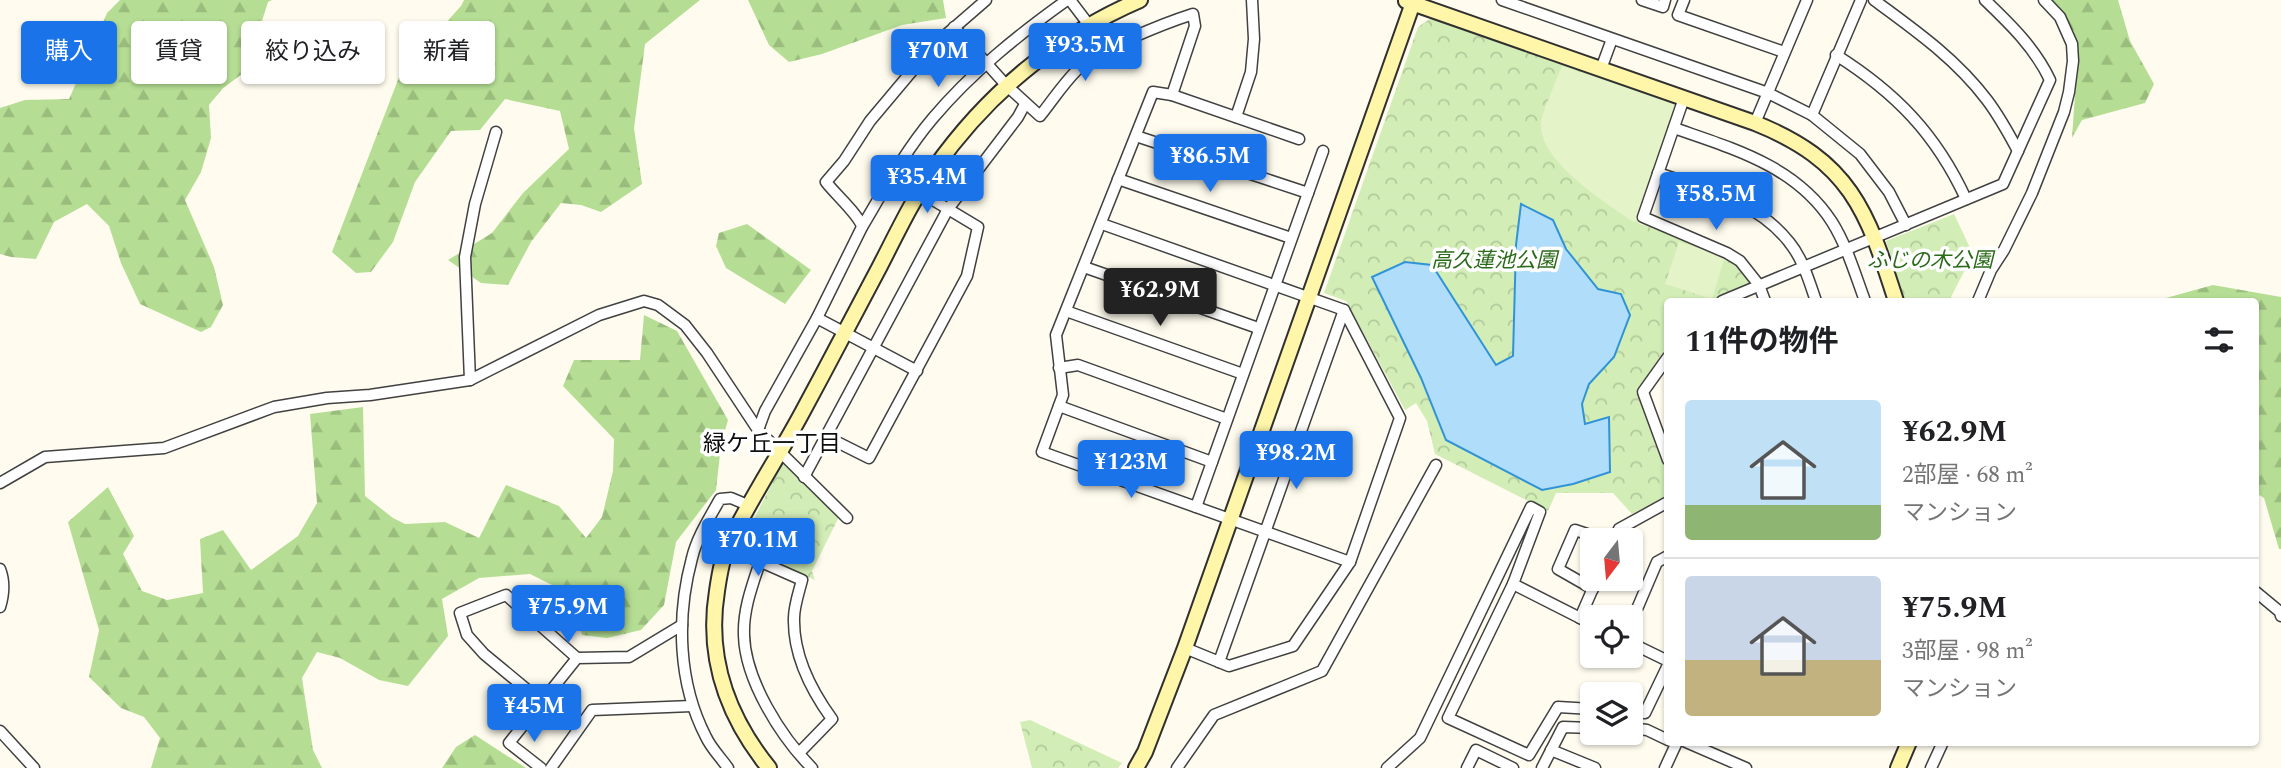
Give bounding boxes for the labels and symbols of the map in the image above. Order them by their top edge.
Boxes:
pin: ¥93.5M [1028,24,1142,83]
pin: ¥70M [897,29,979,89]
pin: ¥86.5M [1153,134,1267,194]
pin: ¥35.4M [870,156,984,215]
pin: ¥58.5M [1659,173,1773,232]
park label: 高久蓮池公園 [1431,245,1560,277]
park label: ふじの木公園 [1867,245,1996,277]
pin: ¥62.9M [1103,268,1217,328]
district label: 緑ケ丘一丁目 [703,427,841,462]
pin: ¥98.2M [1239,432,1353,491]
pin: ¥123M [1082,440,1180,500]
pin: ¥70.1M [701,518,815,578]
north arrow [1580,528,1643,592]
pin: ¥75.9M [511,586,625,645]
pin: ¥45M [493,684,575,744]

